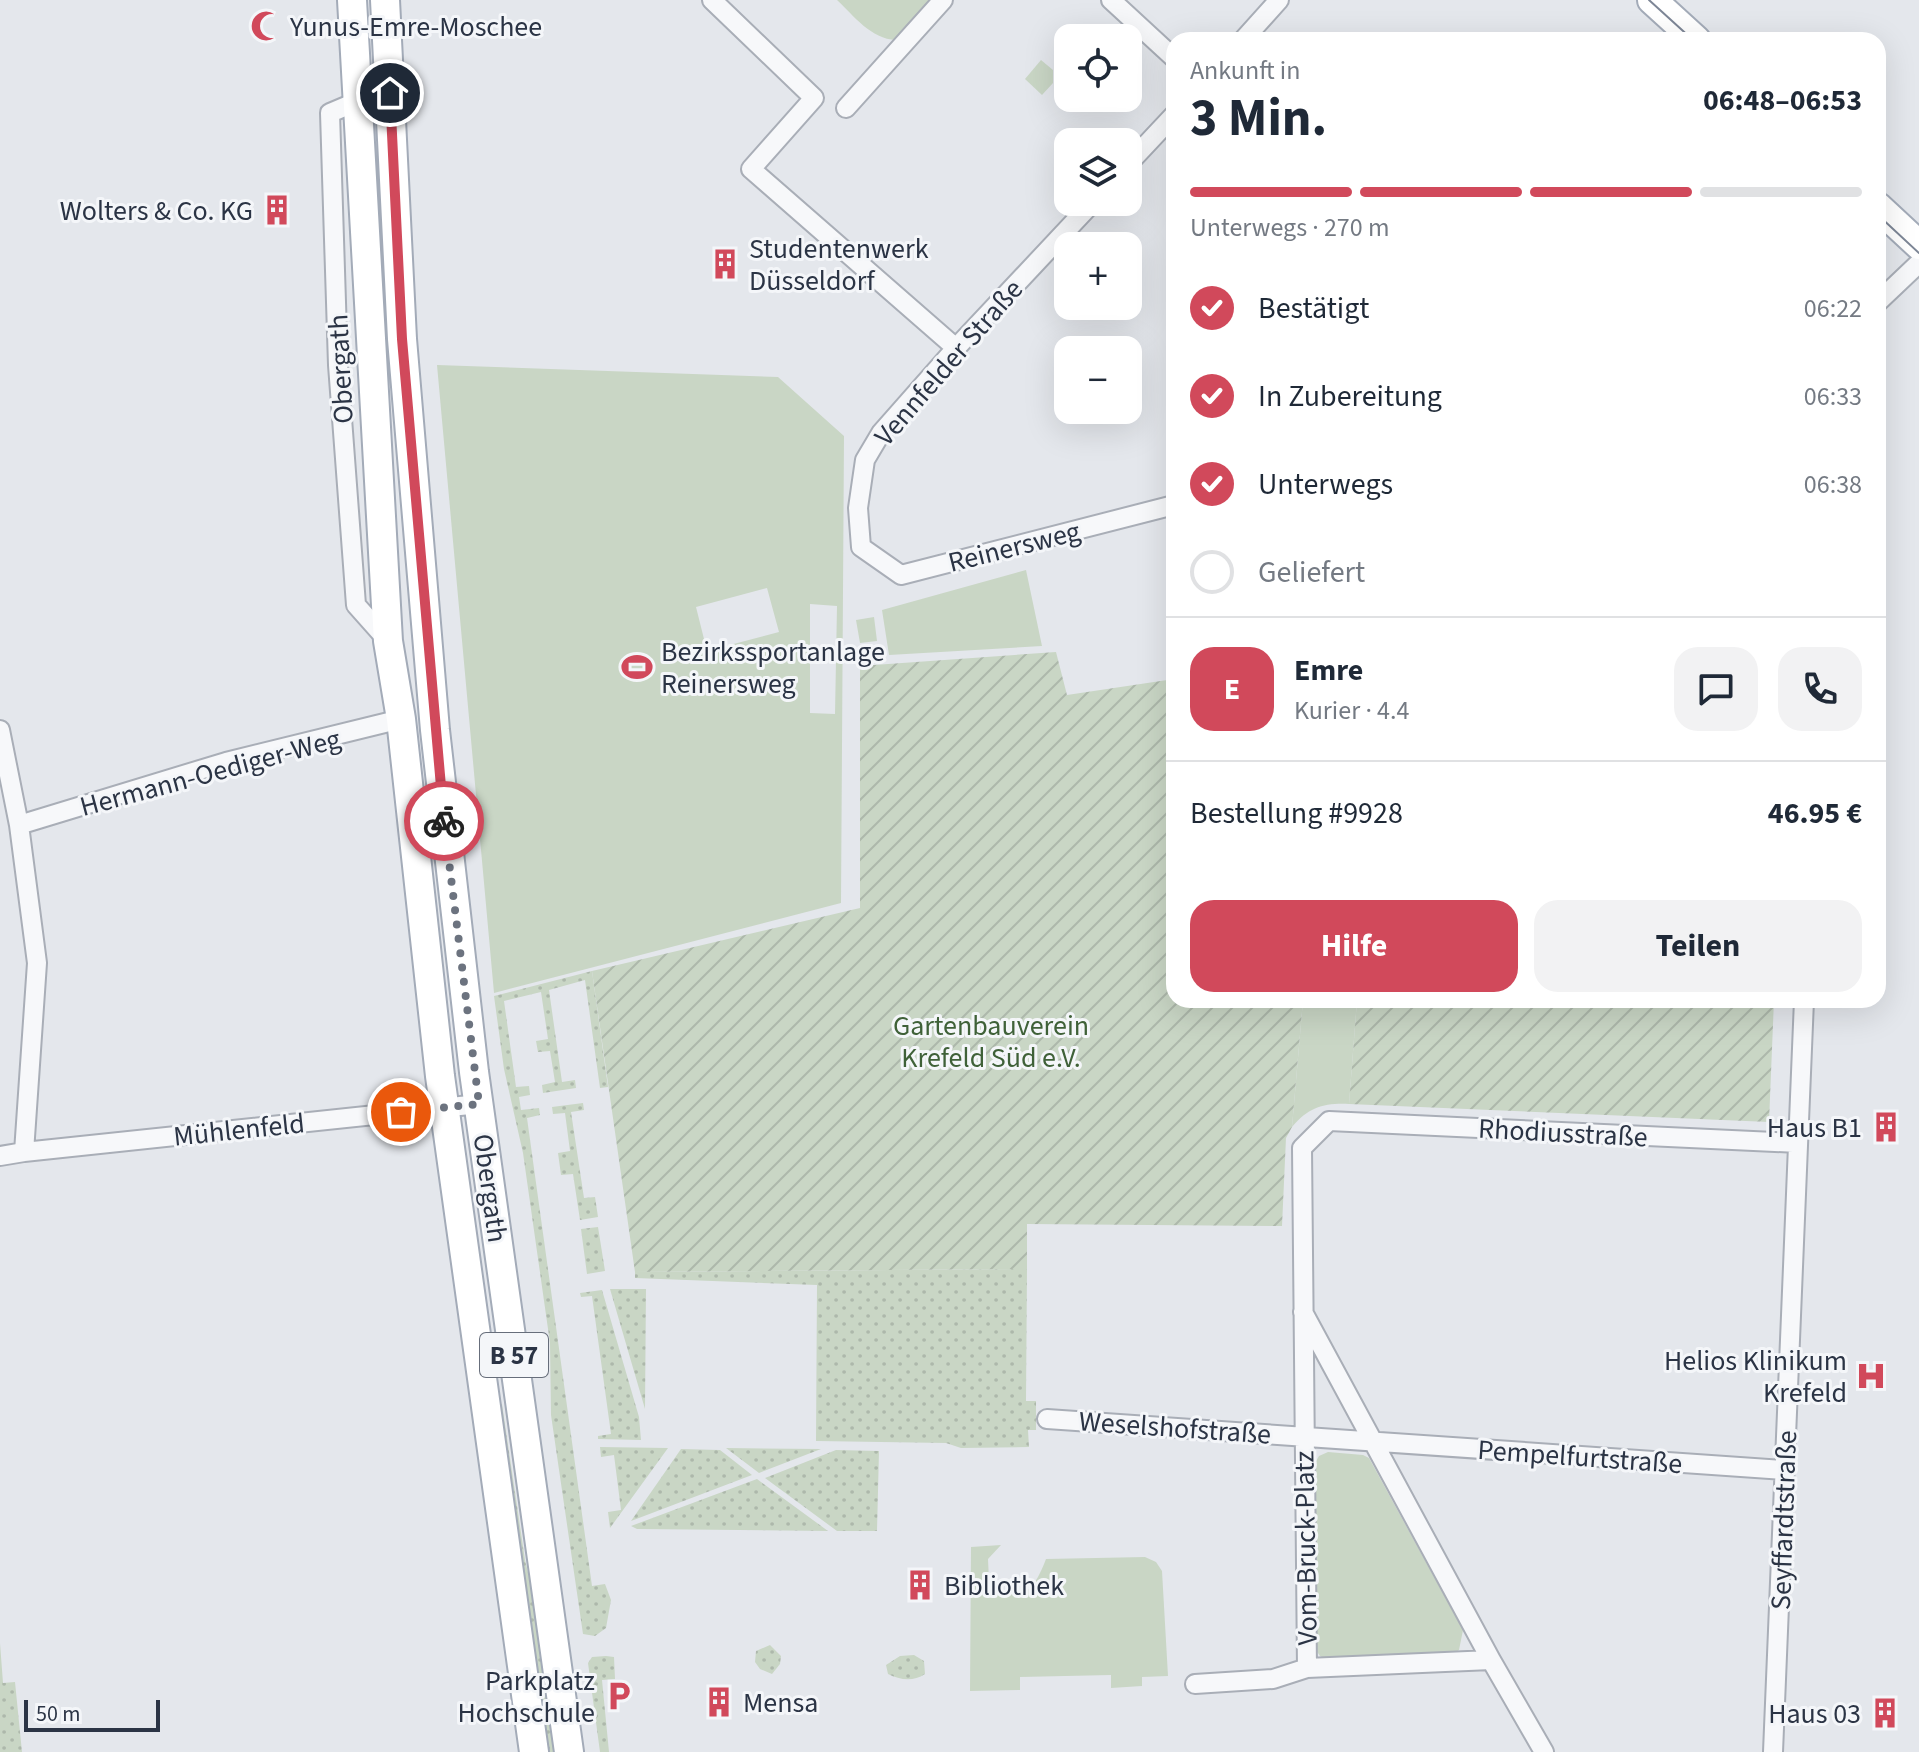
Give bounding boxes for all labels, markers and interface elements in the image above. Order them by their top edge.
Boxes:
place label: Yunus-Emre-Moschee [289,7,542,47]
mosque icon: Yunus-Emre-Moschee [249,9,283,43]
map controls [1054,24,1142,424]
button: locate [1054,24,1142,112]
text: Ankunft in [1190,52,1300,89]
pin [356,59,424,127]
icon: home [368,71,412,115]
text: 06:48–06:53 [1703,79,1862,122]
text: 3 Min. [1190,82,1327,156]
button: layers [1054,128,1142,216]
place label: Wolters & Co. KG [60,191,253,231]
building icon: Wolters & Co. KG [260,193,294,227]
text: Unterwegs · 270 m [1190,209,1389,246]
place label: Studentenwerk Düsseldorf [749,229,929,301]
button: + [1054,232,1142,320]
building icon: Studentenwerk Düsseldorf [708,247,742,281]
street label: Vennfelder Straße [865,271,1032,455]
icon: check [1190,286,1234,330]
text: Bestätigt [1258,287,1369,330]
text: 06:22 [1804,290,1862,327]
street label: Obergath [318,313,364,425]
button: − [1054,336,1142,424]
icon: check [1190,374,1234,418]
text: In Zubereitung [1258,375,1442,418]
text: 06:33 [1804,378,1862,415]
icon: check [1190,462,1234,506]
text: Unterwegs [1258,463,1393,506]
text: 06:38 [1804,466,1862,503]
street label: Reinersweg [944,511,1084,583]
text: Geliefert [1258,551,1365,594]
place label: Bezirkssportanlage Reinersweg [661,632,885,704]
button: chat [1674,647,1758,731]
button: phone [1778,647,1862,731]
text: Emre [1294,649,1363,692]
sports icon: Bezirkssportanlage Reinersweg [620,650,654,684]
text: E [1224,668,1240,711]
text: Kurier · 4.4 [1294,692,1409,729]
street label: Hermann-Oediger-Weg [76,719,345,827]
courier [404,781,484,861]
text: Bestellung #9928 [1190,792,1403,835]
text: 46.95 € [1768,792,1862,835]
icon: bike [422,799,466,843]
button: Hilfe [1190,900,1518,992]
button: Teilen [1534,900,1862,992]
park label: Gartenbauverein Krefeld Süd e.V. [893,1006,1089,1078]
pin [367,1078,435,1146]
icon: bag [379,1090,423,1134]
street label: Mühlenfeld [172,1103,307,1157]
place label: Haus B1 [1767,1108,1862,1148]
street label: Rhodiusstraße [1477,1109,1649,1157]
building icon: Haus B1 [1869,1110,1903,1144]
street label: Obergath [463,1131,517,1245]
road number: B 57 [480,1333,548,1377]
place label: Helios Klinikum Krefeld [1664,1341,1847,1413]
hospital icon: Helios Klinikum Krefeld [1854,1359,1888,1393]
street label: Weselshofstraße [1077,1401,1272,1455]
street label: Pempelfurtstraße [1476,1430,1684,1484]
street label: Seyffardtstraße [1761,1430,1807,1611]
street label: Vom-Bruck-Platz [1284,1450,1328,1646]
place label: Bibliothek [944,1566,1064,1606]
building icon: Bibliothek [903,1568,937,1602]
place label: Parkplatz Hochschule [458,1661,595,1733]
parking icon: Parkplatz Hochschule [602,1679,636,1713]
place label: Mensa [743,1683,818,1723]
building icon: Mensa [702,1685,736,1719]
place label: Haus 03 [1768,1694,1861,1734]
scale bar [24,1696,160,1732]
building icon: Haus 03 [1868,1696,1902,1730]
text: 50 m [36,1698,81,1730]

